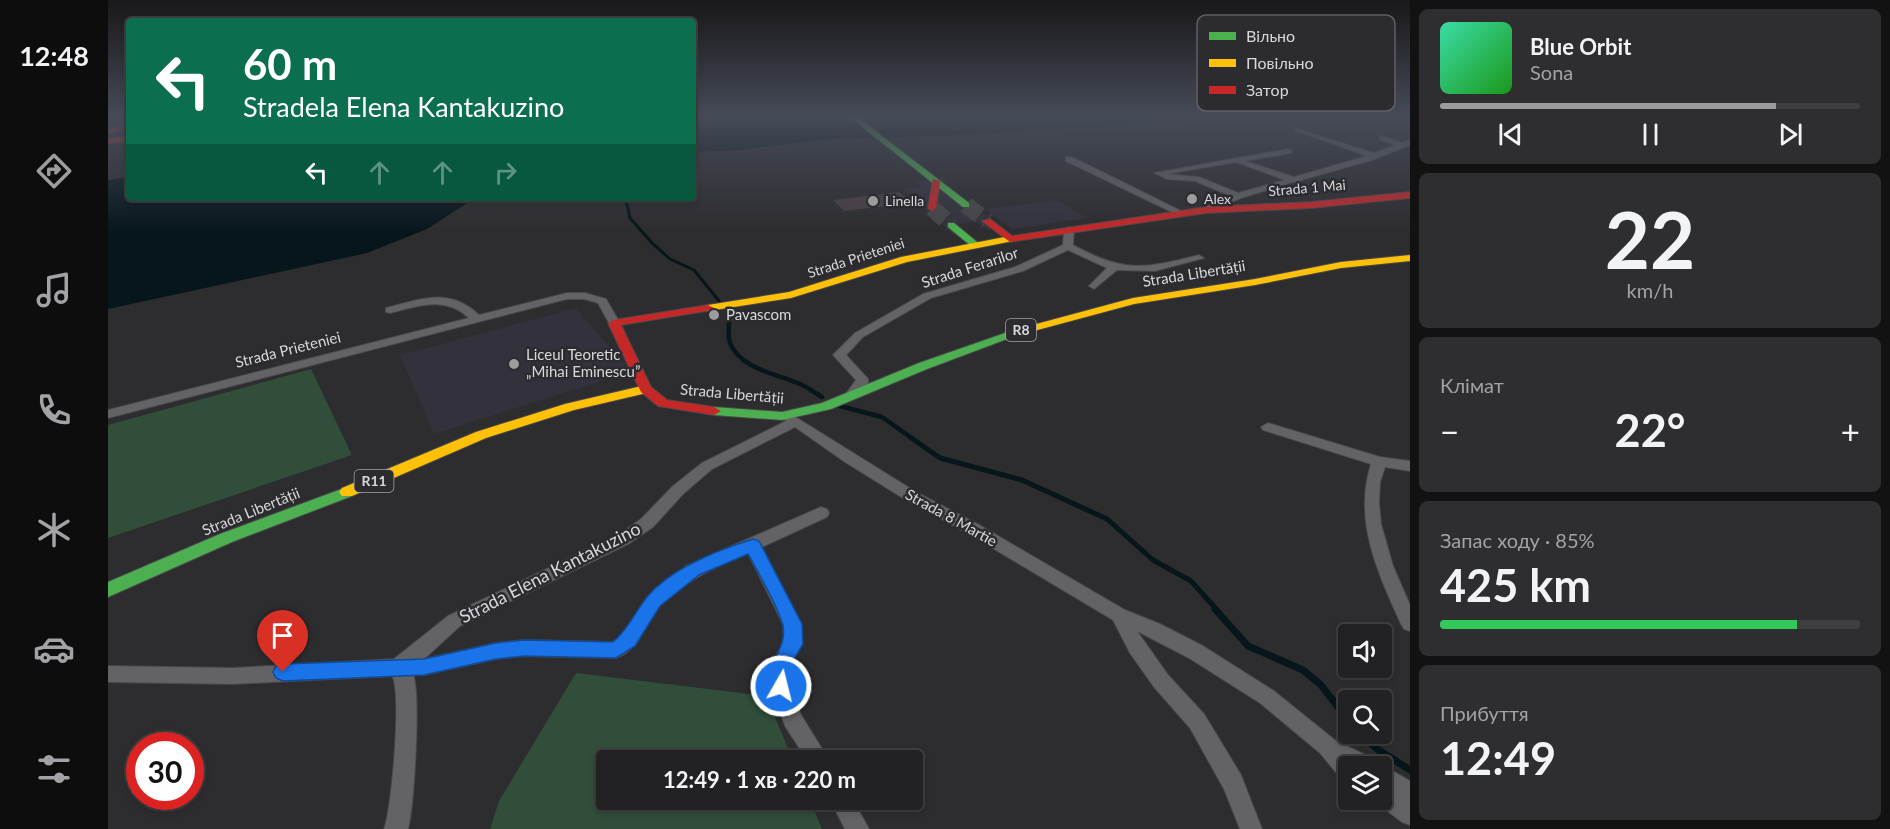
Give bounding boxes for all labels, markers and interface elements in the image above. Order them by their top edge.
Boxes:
legend [1197,15,1395,111]
text: Вільно [1246,26,1295,45]
text: Blue Orbit [1530,33,1631,60]
text: 12:48 [19,39,89,72]
text: 60 m [243,39,337,89]
icon: left [144,42,222,120]
text: Повільно [1246,53,1313,72]
text: Sona [1530,60,1573,84]
text: Затор [1246,80,1289,99]
text: Stradela Elena Kantakuzino [243,90,564,123]
icon: previous [1494,118,1527,151]
icon: pause [1634,118,1667,151]
icon: next [1774,118,1807,151]
icon: directions [33,150,75,192]
icon: left [300,156,333,189]
icon: ahead [363,156,396,189]
icon: ahead [426,156,459,189]
icon: right [489,156,522,189]
street label: Strada 1 Mai [1268,176,1346,199]
place label: Alex [1204,190,1231,207]
place label: Linella [885,192,924,209]
marker: Alex [1185,192,1199,206]
text: 22 [1605,192,1695,286]
marker: Linella [866,194,880,208]
street label: Strada Prieteniei [805,234,907,281]
street label: Strada Ferarilor [919,243,1021,291]
street label: Strada Libertății [1141,256,1247,290]
icon: music [33,269,75,311]
text: km/h [1627,278,1673,302]
place label: Pavascom [726,305,791,323]
marker: Pavascom [707,308,721,322]
road number: R8 [1006,319,1036,341]
street label: Strada Prieteniei [233,327,342,371]
place label: Liceul Teoretic „Mihai Eminescu” [526,345,640,380]
marker: Liceul Teoretic „Mihai Eminescu” [507,357,521,371]
text: Клімат [1440,373,1504,397]
street label: Strada Libertății [679,380,785,407]
icon: phone [33,389,75,431]
text: 22° [1615,403,1685,457]
text: − [1440,411,1459,451]
text: + [1841,411,1860,451]
road number: R11 [354,470,394,492]
street label: Strada Libertății [199,483,302,539]
street label: Strada 8 Martie [903,485,1001,550]
icon: climate [33,509,75,551]
street label: Strada Elena Kantakuzino [455,517,644,627]
text: Запас ходу · 85% [1440,528,1595,552]
text: 425 km [1440,558,1591,612]
pin [257,610,308,672]
icon: arrive [266,619,299,652]
map controls [1338,624,1392,810]
button: sound [1338,624,1392,678]
icon: car [33,628,75,670]
position arrow [749,654,813,718]
button: search [1338,690,1392,744]
text: Прибуття [1440,701,1529,725]
text: 12:49 [1440,731,1556,785]
speed limit sign: 30 [126,732,204,810]
icon: filters [33,748,75,790]
button: layers [1338,756,1392,810]
text: 12:49 · 1 хв · 220 m [663,766,856,793]

